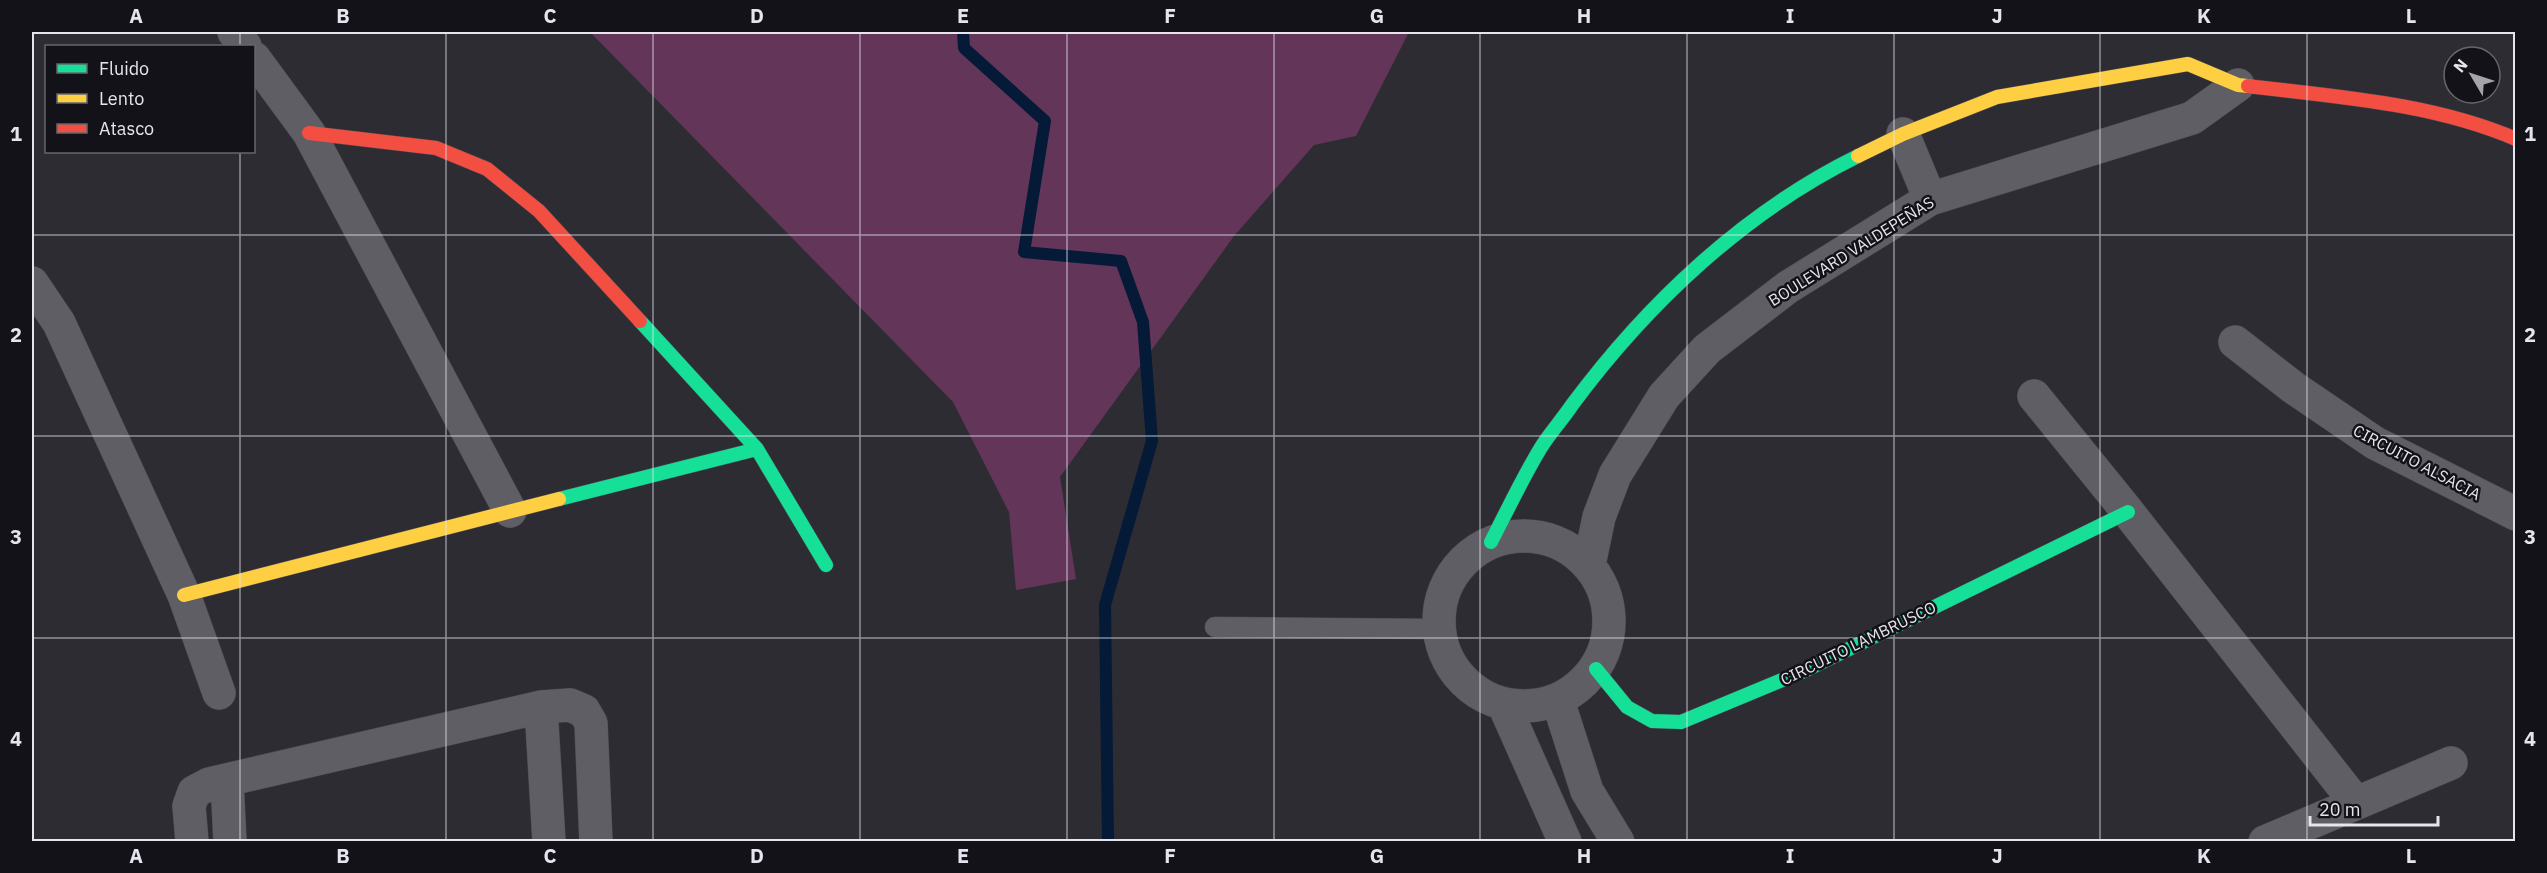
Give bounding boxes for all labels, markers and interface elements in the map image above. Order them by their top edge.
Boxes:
text: A [129,2,143,29]
text: B [336,2,350,29]
text: C [543,2,557,29]
text: D [750,2,764,29]
text: E [957,2,969,29]
text: F [1164,2,1176,29]
text: G [1370,2,1384,29]
text: H [1577,2,1591,29]
text: I [1786,2,1794,29]
text: J [1991,2,2003,29]
text: K [2197,2,2211,29]
text: L [2406,2,2416,29]
legend [45,45,255,153]
north arrow [2442,45,2502,105]
text: N [2449,55,2472,76]
text: Fluido [99,57,149,80]
text: Lento [99,87,144,110]
text: Atasco [99,117,154,140]
text: 1 [10,120,22,147]
text: 1 [2524,120,2536,147]
street label: BOULEVARD VALDEPEÑAS [1765,192,1937,310]
text: 2 [10,321,22,348]
text: 2 [2524,321,2536,348]
street label: CIRCUITO ALSACIA [2350,420,2484,504]
text: 3 [10,523,22,550]
text: 3 [2524,523,2536,550]
street label: CIRCUITO LAMBRUSCO [1777,597,1939,689]
text: 4 [10,725,22,752]
text: 4 [2524,725,2536,752]
scale bar [2310,789,2438,827]
text: 20 m [2319,798,2361,821]
text: A [129,842,143,869]
text: B [336,842,350,869]
text: C [543,842,557,869]
text: D [750,842,764,869]
text: E [957,842,969,869]
text: F [1164,842,1176,869]
text: G [1370,842,1384,869]
text: H [1577,842,1591,869]
text: I [1786,842,1794,869]
text: J [1991,842,2003,869]
text: K [2197,842,2211,869]
text: L [2406,842,2416,869]

